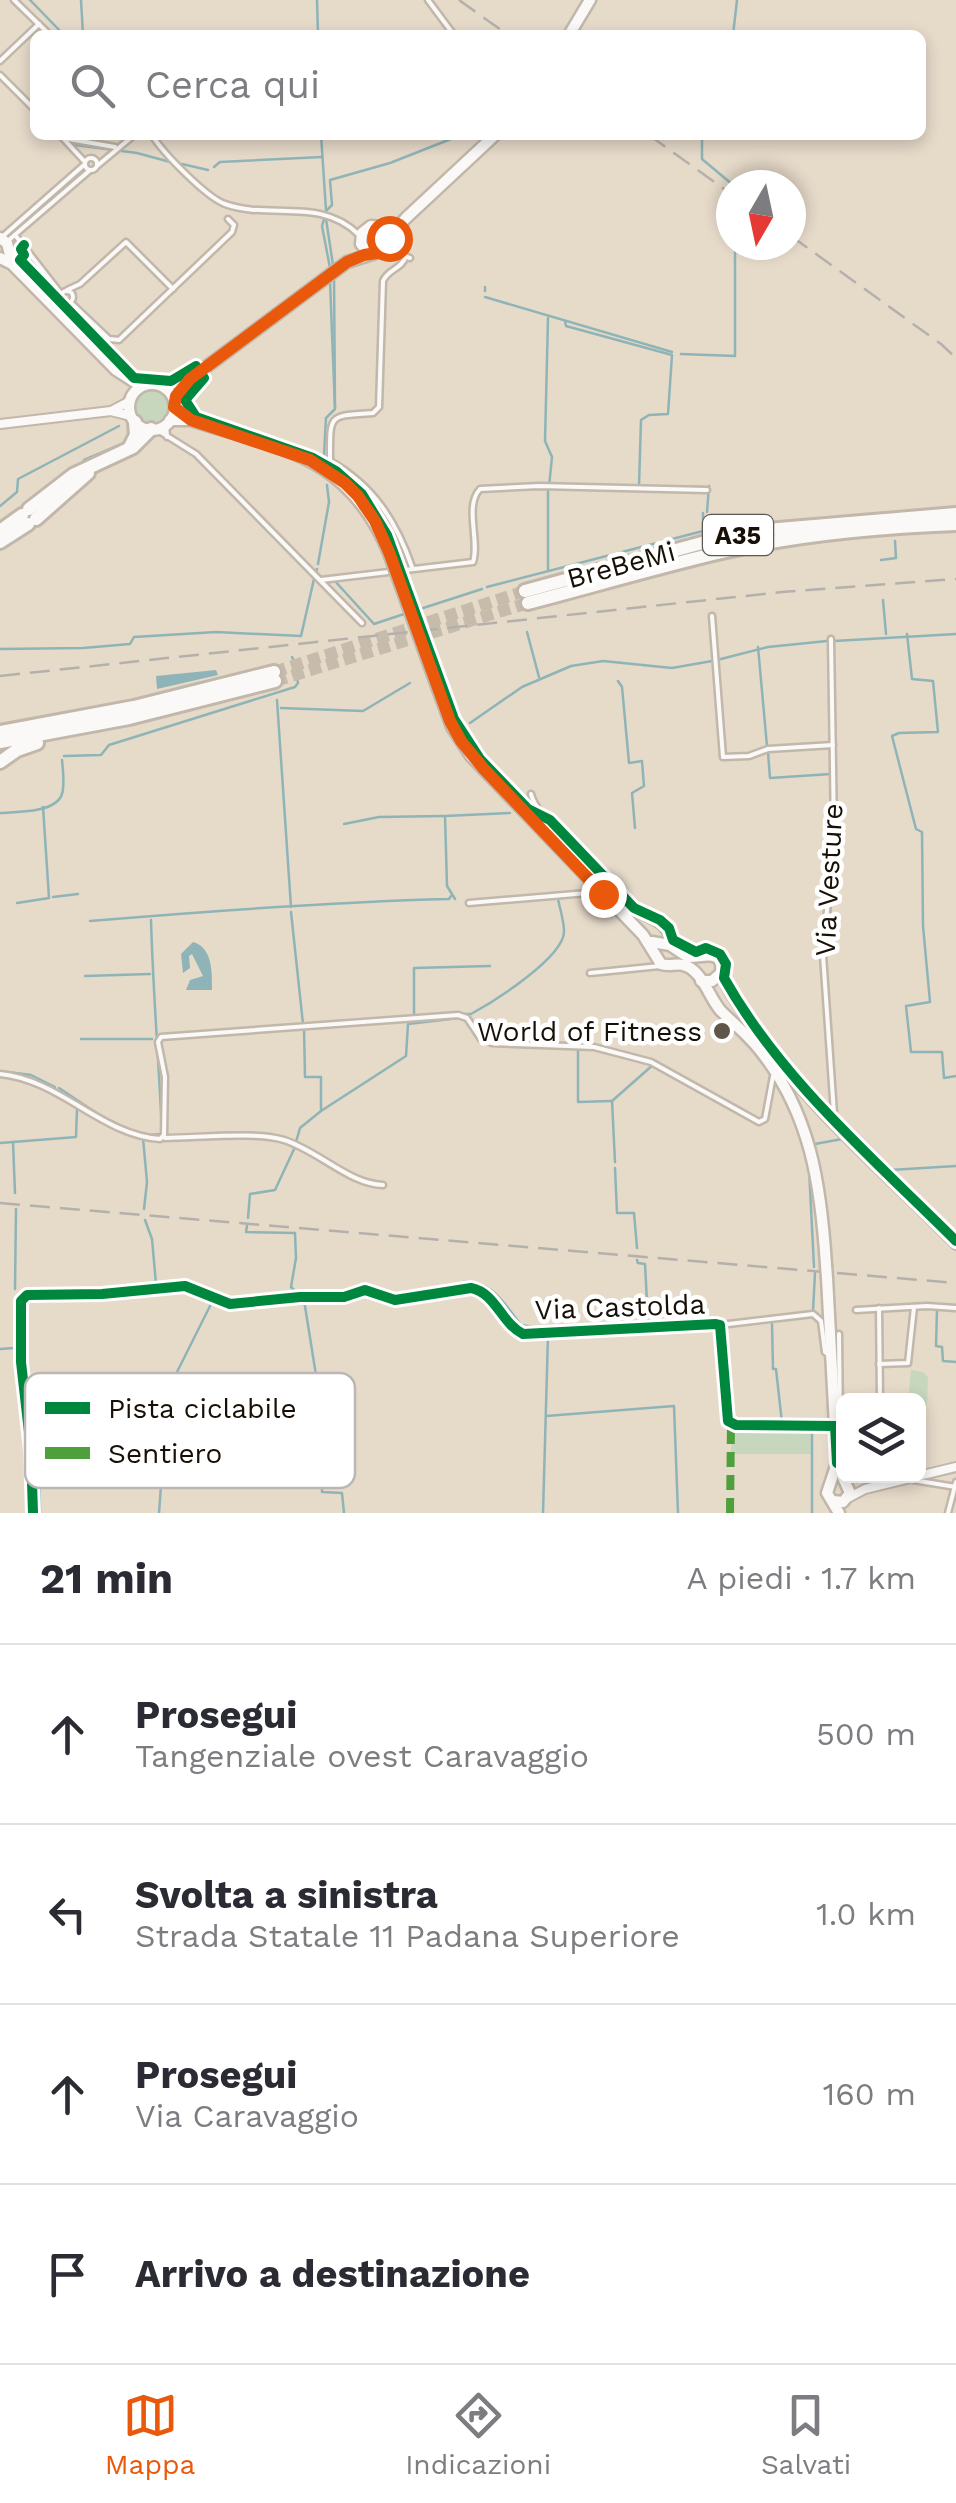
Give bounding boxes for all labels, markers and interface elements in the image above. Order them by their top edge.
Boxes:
search box [30,30,926,140]
icon: search [65,58,120,113]
text: Cerca qui [145,63,320,107]
north arrow [716,170,806,260]
route start [367,216,413,262]
road number: A35 [703,515,773,555]
street label: BreBeMi [563,535,679,595]
street label: Via Vesture [809,803,849,957]
route end [581,872,627,918]
place label: World of Fitness [477,1015,702,1048]
marker: World of Fitness [711,1020,733,1042]
street label: Via Castolda [534,1288,706,1326]
legend [25,1373,355,1488]
text: Pista ciclabile [108,1392,297,1425]
map controls [836,1393,926,1483]
button: layers [836,1393,926,1483]
text: Sentiero [108,1437,222,1470]
text: 21 min [40,1554,173,1603]
text: A piedi · 1.7 km [686,1559,916,1597]
text: Prosegui [135,1693,297,1737]
icon: ahead [40,1707,95,1762]
text: 500 m [816,1715,916,1753]
text: Tangenziale ovest Caravaggio [135,1737,589,1775]
text: Svolta a sinistra [135,1873,438,1917]
icon: left [40,1887,95,1942]
text: 1.0 km [816,1895,916,1933]
text: Strada Statale 11 Padana Superiore [135,1917,680,1955]
text: Prosegui [135,2053,297,2097]
icon: ahead [40,2067,95,2122]
text: 160 m [823,2075,916,2113]
text: Via Caravaggio [135,2097,359,2135]
icon: arrive [40,2247,95,2302]
text: Arrivo a destinazione [135,2252,530,2296]
tab: Mappa [105,2388,195,2481]
tab: Indicazioni [405,2388,551,2481]
tab: Salvati [761,2388,851,2481]

